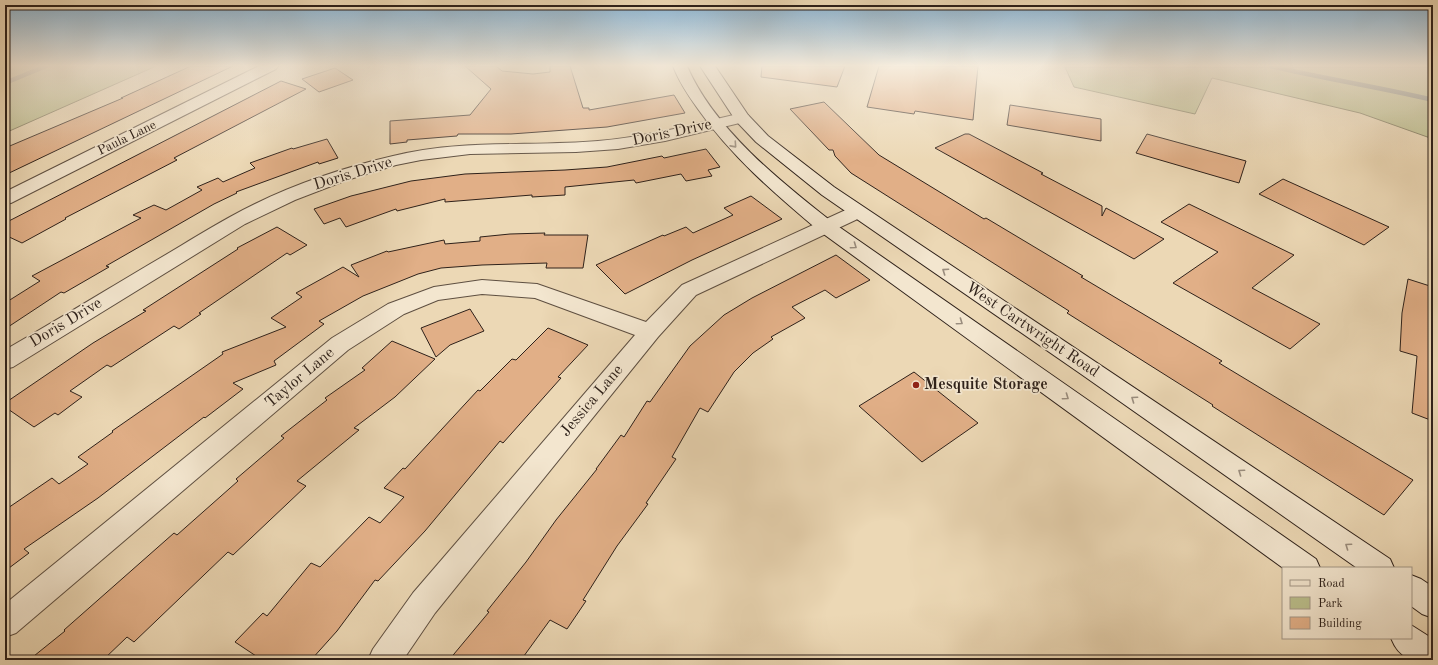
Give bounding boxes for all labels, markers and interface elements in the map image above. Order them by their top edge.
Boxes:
street label: Doris Drive [631,117,713,149]
street label: Paula Lane [96,118,158,158]
one-way arrow [729,140,736,147]
street label: Doris Drive [312,154,394,194]
one-way arrow [850,242,857,249]
one-way arrow [942,268,949,276]
street label: West Cartwright Road [962,279,1102,381]
street label: Doris Drive [27,295,105,351]
one-way arrow [956,317,963,325]
street label: Taylor Lane [262,345,338,411]
street label: Jessica Lane [558,362,626,440]
place label: Mesquite Storage [924,377,1048,393]
marker: Mesquite Storage [911,380,921,390]
one-way arrow [1062,392,1069,400]
one-way arrow [1131,397,1138,404]
one-way arrow [1238,470,1245,477]
one-way arrow [1345,543,1352,551]
legend [1282,567,1412,639]
text: Road [1318,578,1345,590]
text: Park [1318,598,1343,610]
text: Building [1318,618,1362,630]

